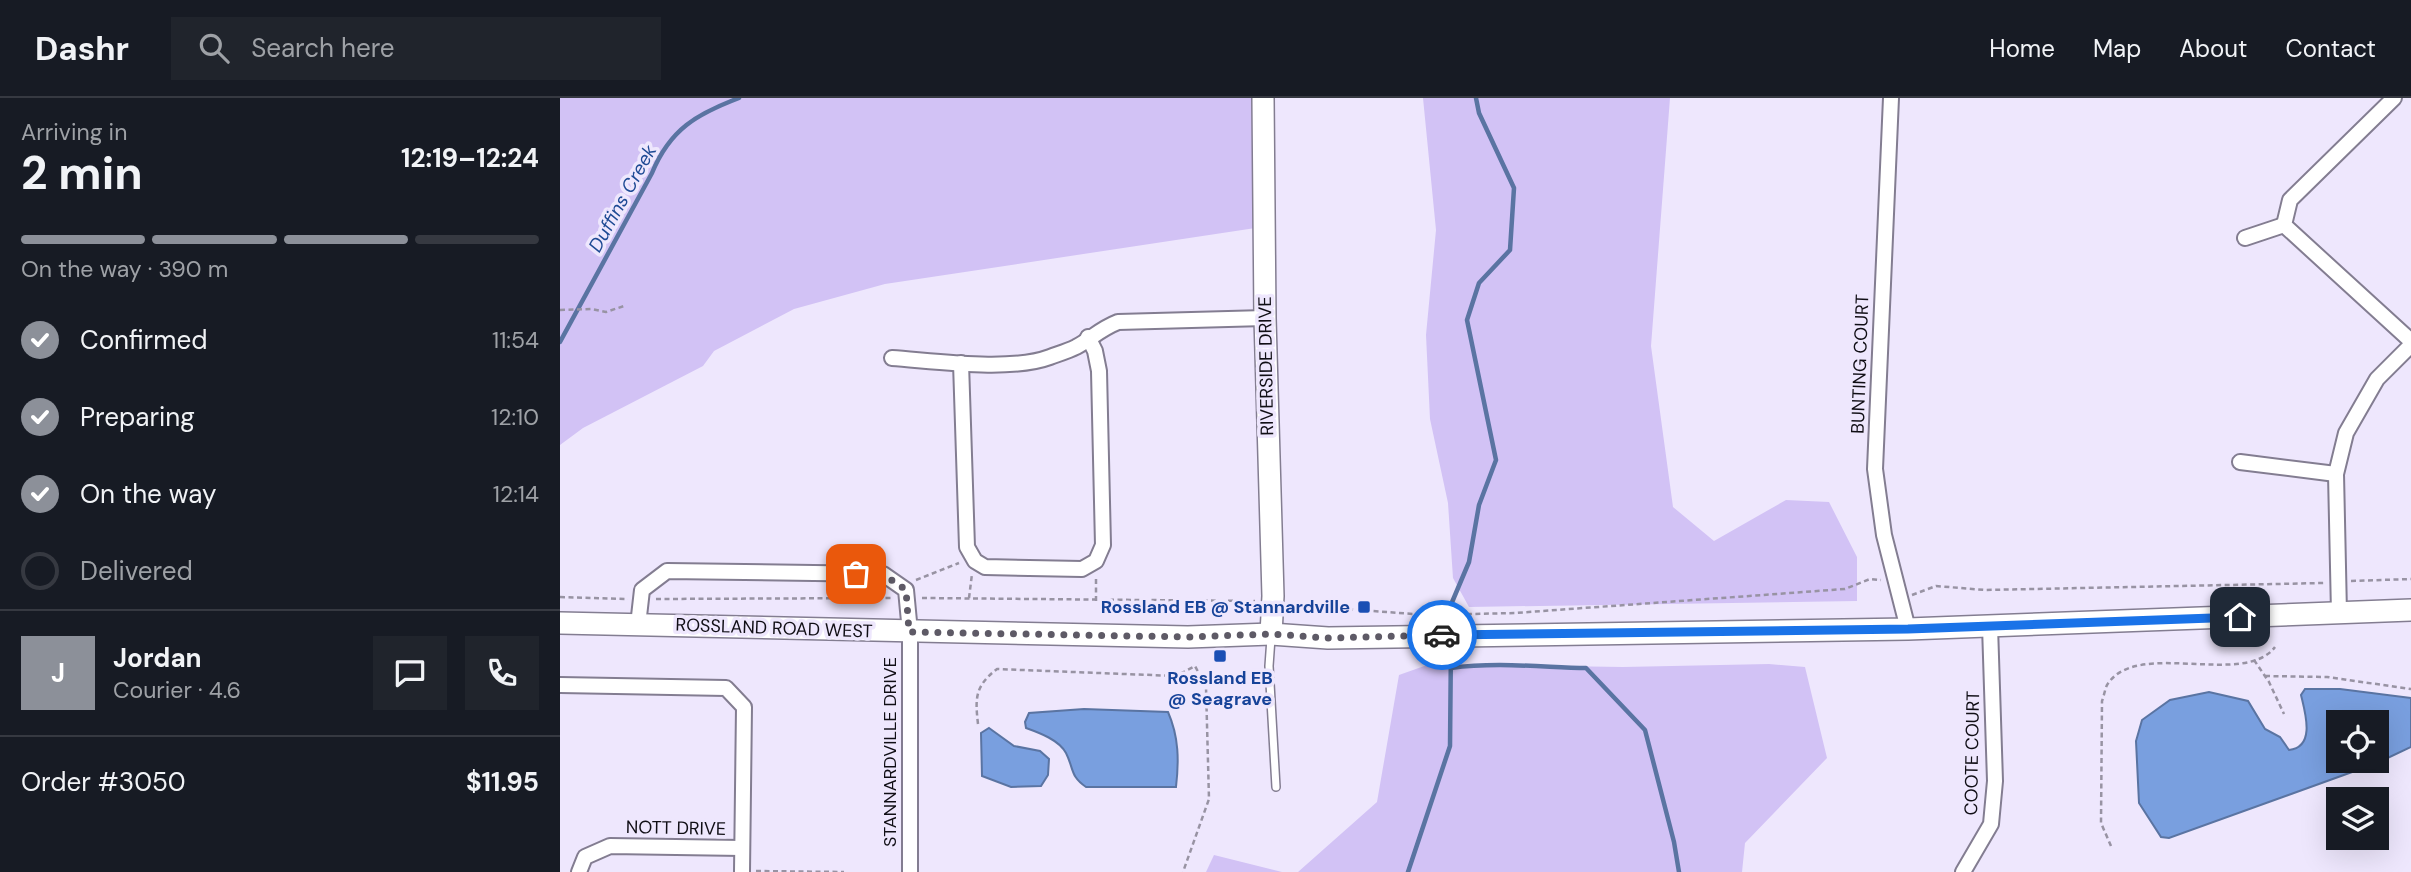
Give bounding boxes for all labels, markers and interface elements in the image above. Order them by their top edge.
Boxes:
search box [171,17,661,80]
text: Dashr [35,27,129,70]
icon: search [195,29,233,67]
text: Search here [251,31,395,65]
text: Home [1989,33,2055,64]
text: Map [2093,33,2141,64]
text: About [2179,33,2248,64]
text: Contact [2286,33,2376,64]
text: Arriving in [21,117,127,147]
water label: Duffins Creek [583,140,662,256]
text: 12:19–12:24 [401,141,539,175]
text: 2 min [21,143,143,203]
text: On the way · 390 m [21,254,228,284]
street label: BUNTING COURT [1846,294,1874,434]
street label: RIVERSIDE DRIVE [1253,296,1279,436]
icon: check [21,321,59,359]
text: Confirmed [80,323,207,357]
text: 11:54 [492,325,539,355]
icon: check [21,398,59,436]
text: Preparing [80,400,195,434]
text: 12:10 [491,402,539,432]
icon: check [21,475,59,513]
text: On the way [80,477,216,511]
text: 12:14 [493,479,539,509]
pin [826,544,886,604]
text: Delivered [80,554,193,588]
icon: bag [837,555,875,593]
pin [2210,587,2270,647]
place label: Rossland EB @ Stannardville [1101,595,1350,619]
icon: home [2221,598,2259,636]
marker: Rossland EB @ Stannardville [1356,599,1372,615]
courier [1407,600,1477,670]
street label: ROSSLAND ROAD WEST [675,613,873,643]
icon: car [1423,616,1461,654]
button: chat [373,636,447,710]
button: phone [465,636,539,710]
text: Jordan [113,641,202,675]
marker: Rossland EB @ Seagrave [1212,648,1228,664]
text: J [51,656,65,690]
street label: STANNARDVILLE DRIVE [878,657,902,847]
place label: Rossland EB @ Seagrave [1167,666,1273,711]
text: Courier · 4.6 [113,675,241,705]
street label: COOTE COURT [1959,690,1985,816]
map controls [2326,710,2389,850]
button: locate [2326,710,2389,773]
text: Order #3050 [21,765,186,799]
text: $11.95 [466,765,539,799]
button: layers [2326,787,2389,850]
street label: NOTT DRIVE [626,815,726,841]

